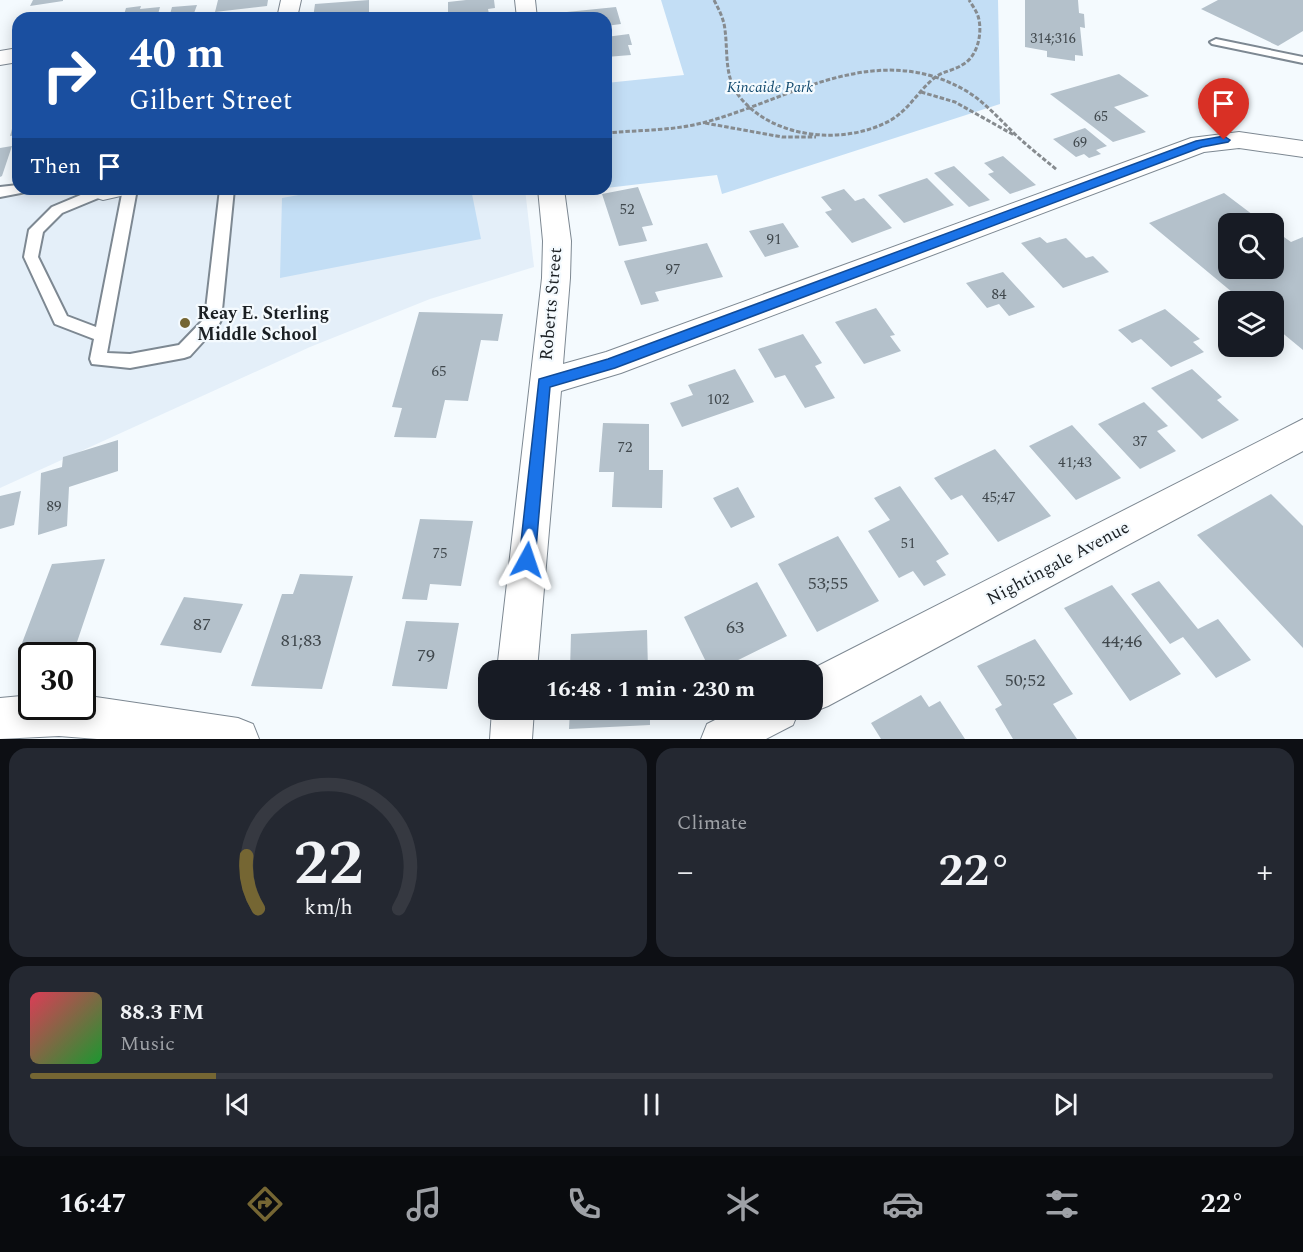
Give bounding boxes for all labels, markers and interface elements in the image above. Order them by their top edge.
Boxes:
text: 40 m [129,23,224,86]
house number: 314;316 [1030,28,1076,49]
icon: right [30,36,108,114]
park label: Kincaide Park [727,76,813,99]
pin [1198,78,1249,140]
text: Gilbert Street [129,80,292,122]
icon: arrive [1207,87,1240,120]
house number: 65 [1094,106,1108,127]
house number: 69 [1073,132,1087,153]
text: Then [30,150,81,183]
icon: arrive [93,150,126,183]
house number: 52 [619,198,635,221]
map controls [1218,213,1284,357]
button: search [1218,213,1284,279]
house number: 91 [766,228,782,251]
street label: Roberts Street [533,246,569,362]
house number: 97 [665,258,681,281]
house number: 84 [991,283,1007,306]
button: layers [1218,291,1284,357]
place label: Reay E. Sterling Middle School [197,300,329,348]
marker: Reay E. Sterling Middle School [178,316,192,330]
house number: 65 [431,360,447,383]
house number: 102 [707,388,729,411]
house number: 37 [1132,430,1148,453]
house number: 72 [617,436,633,459]
house number: 41;43 [1058,451,1092,474]
house number: 45;47 [982,486,1016,509]
house number: 89 [46,495,62,518]
street label: Nightingale Avenue [982,514,1134,612]
position arrow [495,528,559,592]
house number: 51 [900,532,916,555]
house number: 75 [432,542,448,565]
house number: 53;55 [808,570,848,597]
house number: 87 [193,611,211,638]
house number: 63 [726,614,744,641]
house number: 81;83 [281,627,321,654]
house number: 44;46 [1102,628,1142,655]
speed limit sign: 30 [18,642,96,720]
house number: 79 [417,642,435,669]
house number: 50;52 [1005,667,1045,694]
text: 16:48 · 1 min · 230 m [546,673,755,706]
text: Climate [677,808,747,838]
text: 22 [293,817,363,912]
text: 22° [939,837,1012,906]
text: − [677,847,694,897]
text: + [1257,847,1273,897]
text: km/h [304,892,352,925]
text: 88.3 FM [120,996,204,1029]
text: Music [120,1029,175,1059]
icon: previous [221,1088,254,1121]
icon: pause [635,1088,668,1121]
icon: next [1049,1088,1082,1121]
text: 16:47 [59,1183,127,1225]
icon: directions [244,1183,286,1225]
icon: music [403,1183,445,1225]
icon: phone [563,1183,605,1225]
icon: climate [722,1183,764,1225]
icon: car [882,1183,924,1225]
icon: filters [1041,1183,1083,1225]
text: 22° [1200,1183,1244,1225]

